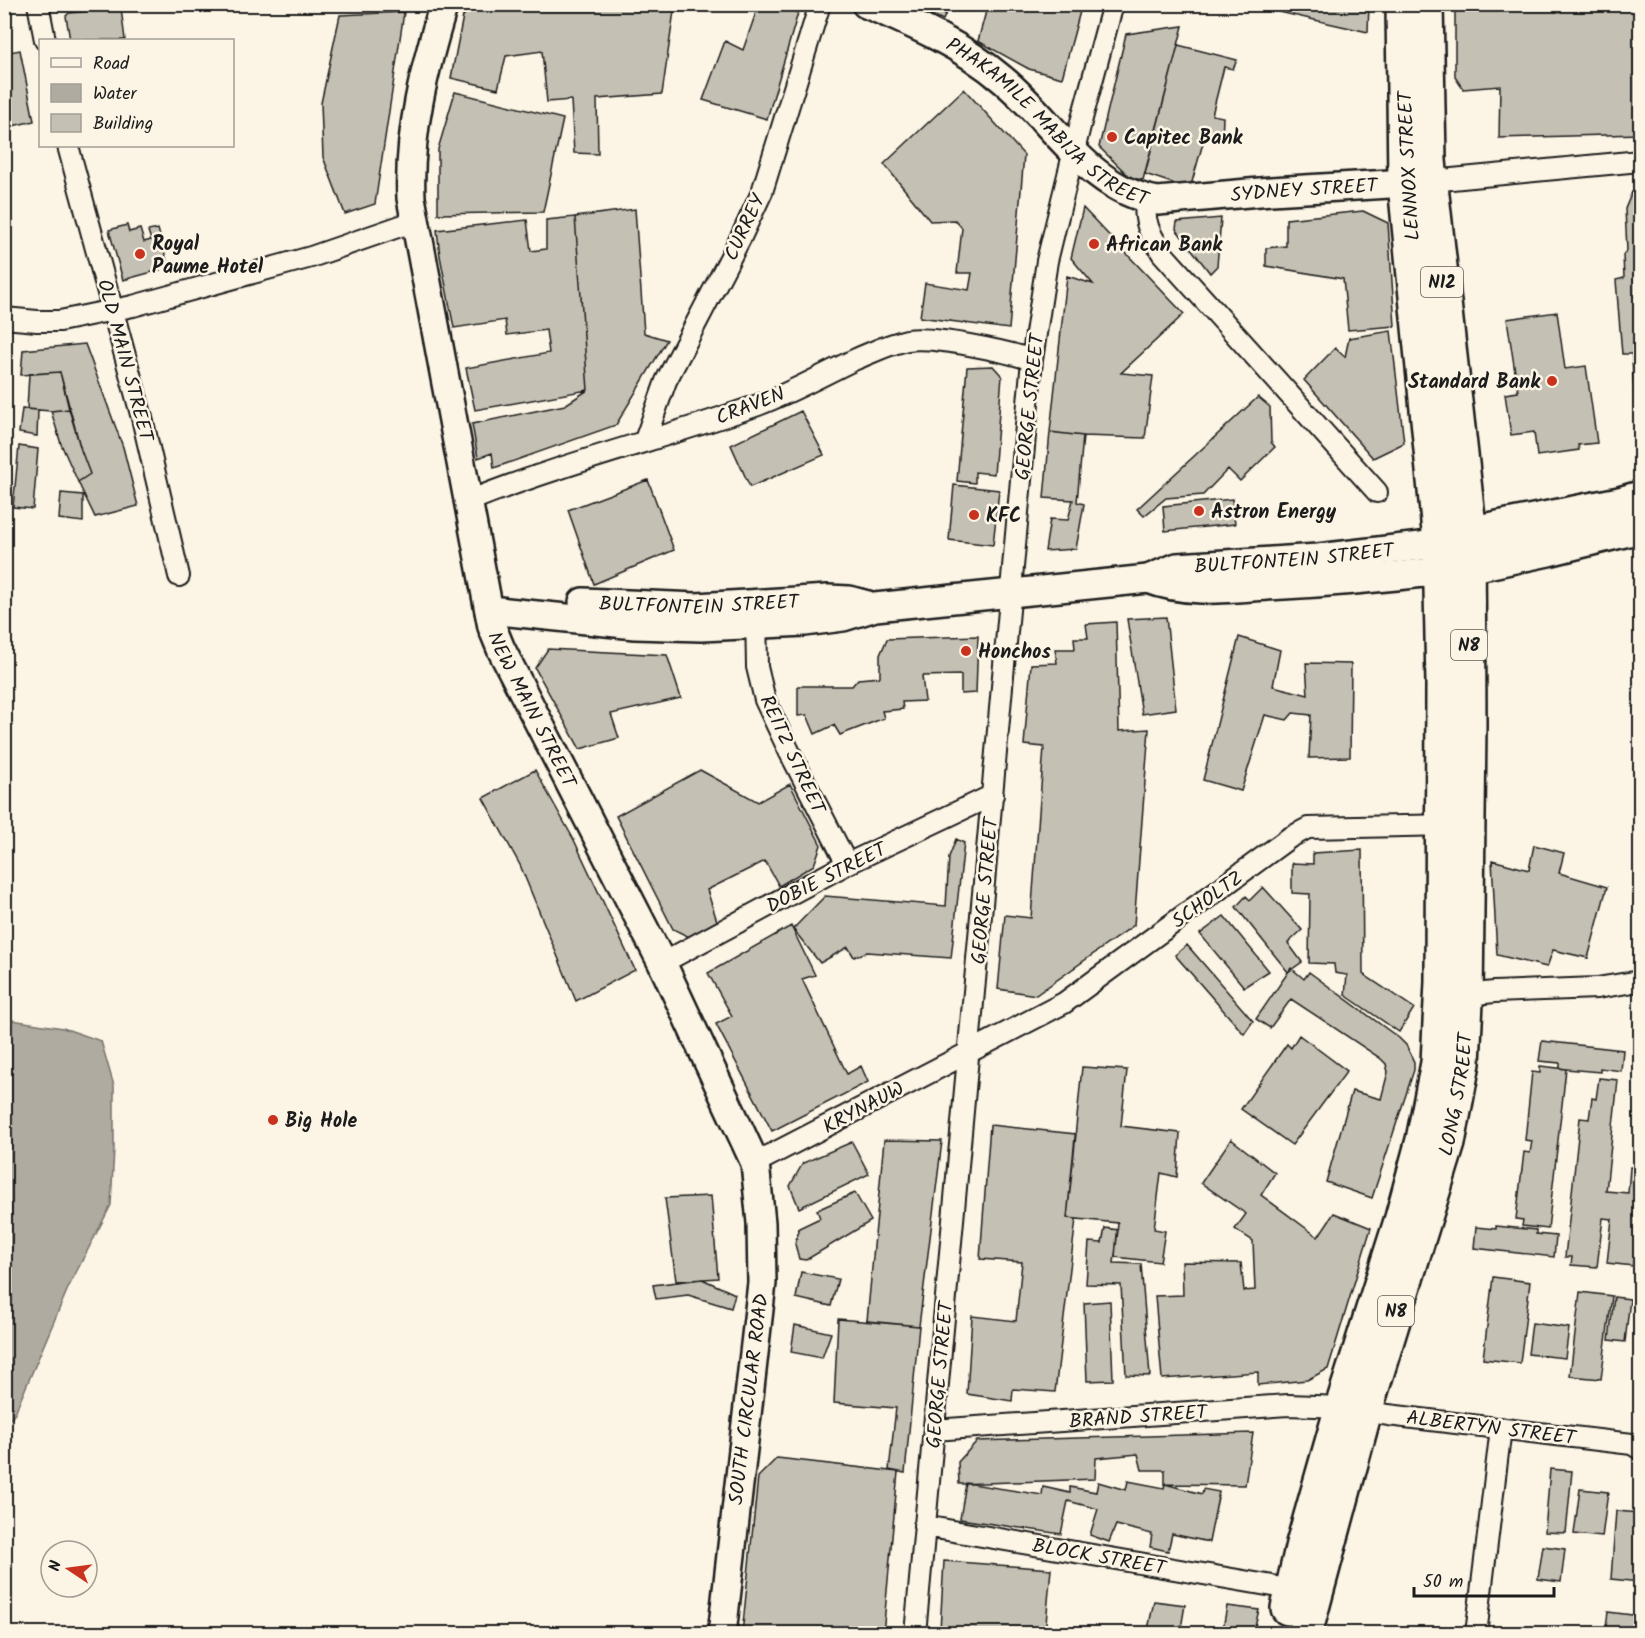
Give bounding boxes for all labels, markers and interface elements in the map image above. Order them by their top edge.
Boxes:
street label: PHAKAMILE MABIJA STREET [939,30,1154,217]
legend [39,39,234,147]
text: Road [93,50,130,79]
text: Water [93,80,138,109]
street label: LENNOX STREET [1390,88,1430,241]
text: Building [93,110,153,139]
place label: Capitec Bank [1124,123,1244,155]
marker: Capitec Bank [1105,130,1119,144]
street label: SYDNEY STREET [1229,171,1381,212]
street label: CURREY [716,188,776,267]
place label: Royal Paume Hotel [152,229,264,284]
place label: African Bank [1106,230,1223,262]
marker: African Bank [1087,237,1101,251]
marker: Royal Paume Hotel [133,247,147,261]
road number: N12 [1421,267,1463,297]
street label: OLD MAIN STREET [87,276,162,447]
street label: GEORGE STREET [1007,330,1055,482]
place label: Standard Bank [1408,367,1541,399]
marker: Standard Bank [1545,374,1559,388]
street label: CRAVEN [712,379,790,435]
place label: Astron Energy [1211,497,1337,529]
place label: KFC [986,501,1021,533]
marker: Astron Energy [1192,504,1206,518]
marker: KFC [967,508,981,522]
street label: BULTFONTEIN STREET [1194,535,1398,584]
street label: BULTFONTEIN STREET [598,587,802,625]
street label: NEW MAIN STREET [478,627,585,796]
road number: N8 [1451,630,1487,660]
place label: Honchos [978,637,1051,669]
marker: Honchos [959,644,973,658]
street label: REITZ STREET [750,690,834,822]
street label: GEORGE STREET [964,814,1009,966]
street label: DOBIE STREET [761,834,895,923]
street label: SCHOLTZ [1165,863,1251,938]
street label: LONG STREET [1431,1030,1483,1160]
street label: KRYNAUW [817,1074,910,1144]
place label: Big Hole [285,1106,357,1138]
marker: Big Hole [266,1113,280,1127]
street label: SOUTH CIRCULAR ROAD [721,1292,779,1507]
road number: N8 [1378,1296,1414,1326]
street label: GEORGE STREET [919,1298,964,1450]
street label: BRAND STREET [1068,1397,1210,1439]
street label: ALBERTYN STREET [1404,1403,1579,1456]
street label: BLOCK STREET [1029,1531,1170,1586]
north arrow [39,1539,99,1599]
text: N [43,1558,69,1574]
scale bar [1414,1560,1554,1598]
text: 50 m [1423,1568,1463,1597]

